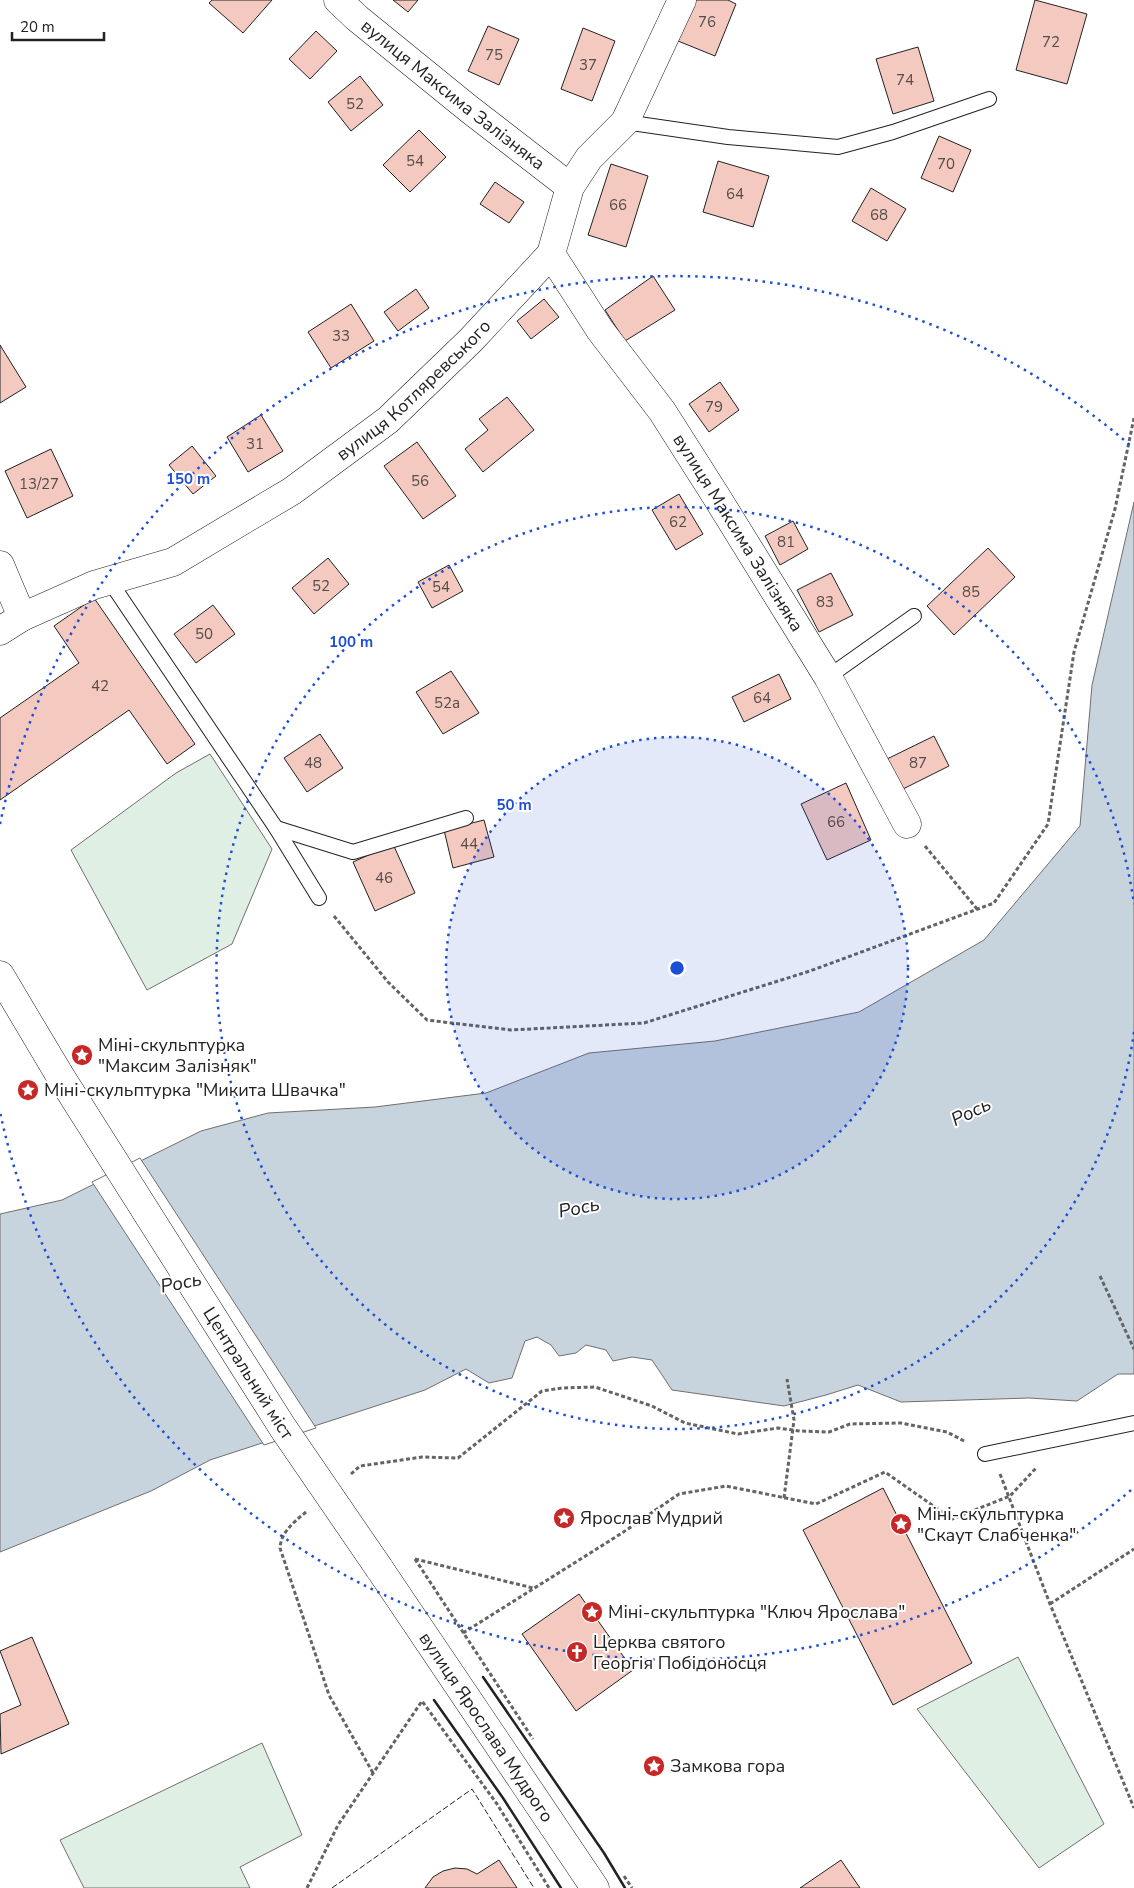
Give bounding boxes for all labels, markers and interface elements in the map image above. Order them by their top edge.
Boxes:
scale bar [12,10,105,42]
house number: 76 [698,12,716,32]
street label: вулиця Максима Залізняка [356,14,550,175]
text: 20 m [20,17,55,37]
house number: 72 [1042,32,1060,52]
house number: 75 [485,45,503,65]
house number: 37 [579,55,597,75]
house number: 74 [896,70,914,90]
house number: 52 [346,94,364,114]
house number: 54 [406,151,424,171]
house number: 70 [937,154,955,174]
house number: 64 [726,184,744,204]
house number: 66 [609,195,627,215]
house number: 68 [870,205,888,225]
street label: вулиця Котляревського [331,314,496,466]
house number: 33 [332,326,350,346]
house number: 79 [705,397,723,417]
street label: вулиця Максима Залізняка [667,429,809,636]
house number: 31 [246,434,264,454]
text: 150 m [166,469,210,489]
house number: 56 [411,471,429,491]
house number: 13/27 [19,474,59,494]
house number: 62 [669,512,687,532]
house number: 81 [777,532,795,552]
house number: 52 [312,576,330,596]
house number: 54 [432,577,450,597]
house number: 85 [962,582,980,602]
house number: 83 [816,592,834,612]
house number: 50 [195,624,213,644]
text: 100 m [329,632,373,652]
house number: 42 [91,676,109,696]
house number: 64 [753,688,771,708]
house number: 52а [434,693,460,713]
house number: 48 [304,753,322,773]
house number: 87 [909,753,927,773]
text: 50 m [496,795,532,815]
house number: 66 [827,812,845,832]
house number: 44 [460,834,478,854]
house number: 46 [375,868,393,888]
centre of rings [668,959,686,977]
place label: Міні-скульптурка "Максим Залізняк" [98,1033,257,1078]
place icon: Міні-скульптурка "Максим Залізняк" [70,1043,94,1067]
place icon: Міні-скульптурка "Микита Швачка" [16,1078,40,1102]
place label: Міні-скульптурка "Микита Швачка" [44,1078,346,1102]
water label: Рось [947,1091,995,1133]
water label: Рось [556,1191,602,1225]
water label: Рось [158,1266,204,1300]
street label: Центральний міст [198,1303,299,1444]
place label: Міні-скульптурка "Скаут Слабченка" [917,1502,1076,1547]
place icon: Ярослав Мудрий [552,1506,576,1530]
place label: Ярослав Мудрий [580,1506,723,1530]
place icon: Міні-скульптурка "Скаут Слабченка" [889,1512,913,1536]
place icon: Міні-скульптурка "Ключ Ярослава" [580,1600,604,1624]
place label: Міні-скульптурка "Ключ Ярослава" [608,1600,905,1624]
street label: вулиця Ярослава Мудрого [414,1627,559,1827]
place label: Церква святого Георгія Побідоносця [593,1630,767,1675]
church icon: Церква святого Георгія Побідоносця [565,1640,589,1664]
place icon: Замкова гора [642,1754,666,1778]
place label: Замкова гора [670,1754,785,1778]

